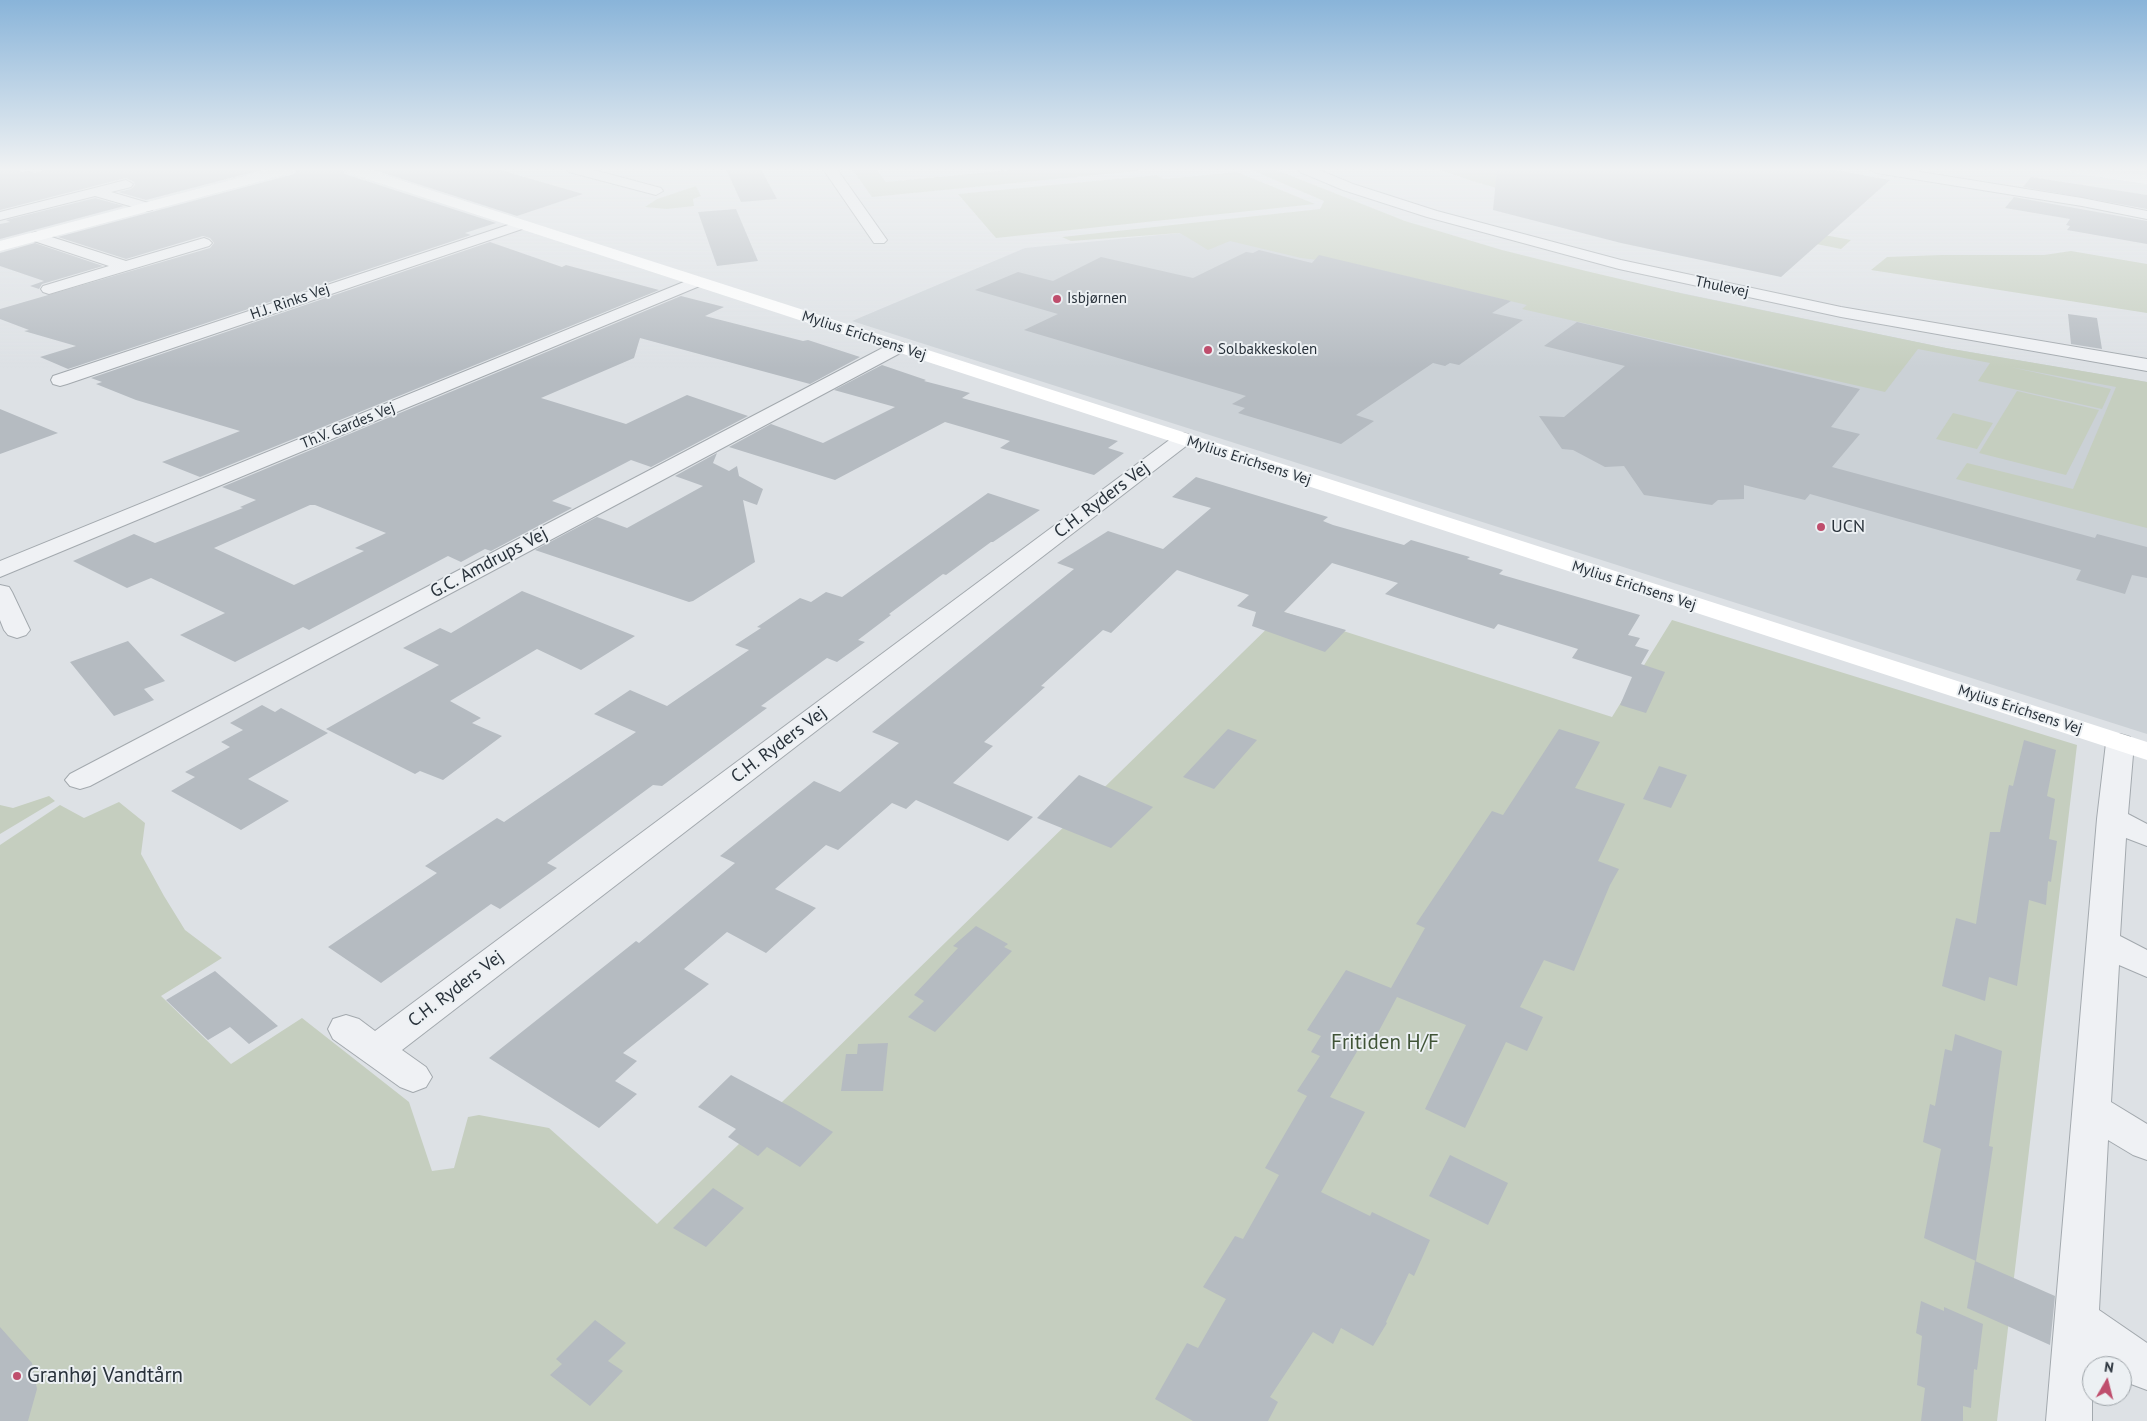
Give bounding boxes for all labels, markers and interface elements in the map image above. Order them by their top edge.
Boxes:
street label: Thulevej [1693,272,1751,302]
street label: H.J. Rinks Vej [248,280,332,324]
place label: Isbjørnen [1067,290,1127,308]
marker: Isbjørnen [1051,293,1063,305]
street label: Mylius Erichsens Vej [800,307,928,365]
place label: Solbakkeskolen [1218,341,1317,359]
marker: Solbakkeskolen [1202,344,1214,356]
street label: Th.V. Gardes Vej [298,399,398,453]
street label: Mylius Erichsens Vej [1185,432,1313,490]
street label: C.H. Ryders Vej [1050,457,1154,543]
place label: UCN [1831,516,1865,538]
marker: UCN [1815,521,1827,533]
street label: G.C. Amdrups Vej [427,523,551,603]
street label: Mylius Erichsens Vej [1570,557,1698,615]
street label: Mylius Erichsens Vej [1956,681,2084,739]
street label: C.H. Ryders Vej [727,702,831,788]
street label: C.H. Ryders Vej [404,946,508,1032]
park label: Fritiden H/F [1331,1030,1439,1056]
north arrow [2082,1356,2132,1406]
text: N [2103,1358,2115,1377]
place label: Granhøj Vandtårn [27,1363,183,1389]
marker: Granhøj Vandtårn [11,1370,23,1382]

